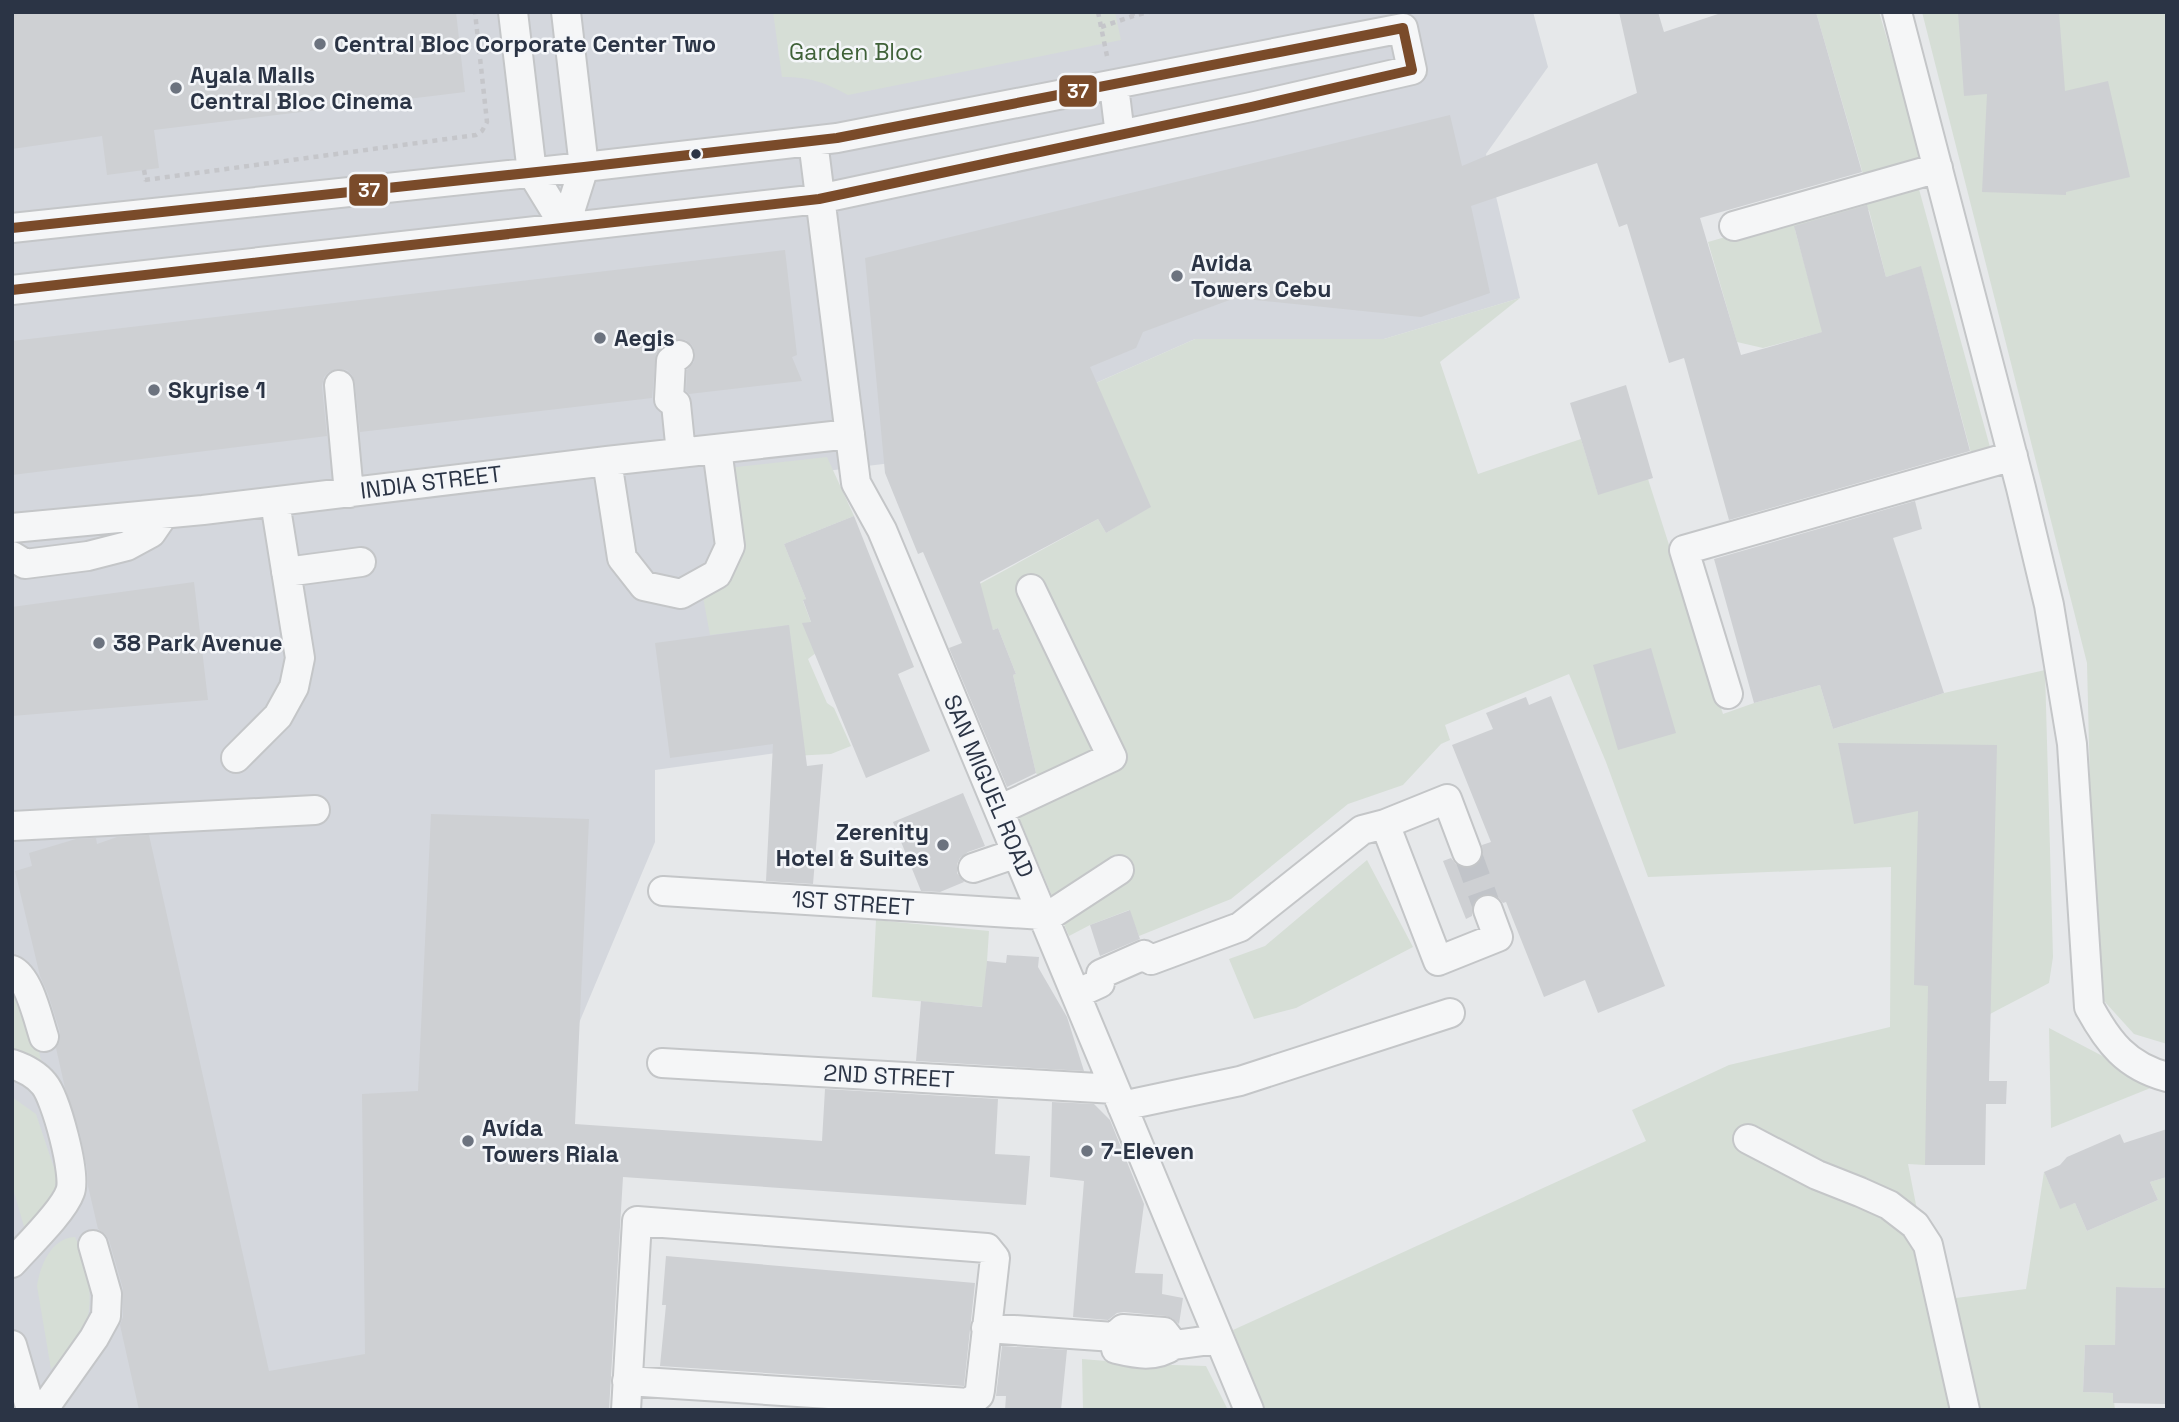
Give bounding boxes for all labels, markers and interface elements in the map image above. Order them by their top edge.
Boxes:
place label: Central Bloc Corporate Center Two [334,29,716,59]
marker: Central Bloc Corporate Center Two [312,36,328,52]
park label: Garden Bloc [789,37,923,67]
place label: Ayala Malls Central Bloc Cinema [190,60,413,116]
line badge: 37 [1058,74,1098,108]
text: 37 [1067,79,1090,104]
marker: Ayala Malls Central Bloc Cinema [168,80,184,96]
unlabelled marker [689,147,703,161]
line badge: 37 [348,173,389,207]
text: 37 [358,178,381,203]
place label: Avida Towers Cebu [1191,248,1331,304]
marker: Avida Towers Cebu [1169,268,1185,284]
place label: Aegis [614,323,675,353]
marker: Aegis [592,330,608,346]
place label: Skyrise 1 [168,375,266,405]
marker: Skyrise 1 [146,382,162,398]
street label: INDIA STREET [358,458,504,506]
place label: 38 Park Avenue [113,628,283,658]
marker: 38 Park Avenue [91,635,107,651]
street label: SAN MIGUEL ROAD [937,690,1041,882]
place label: Zerenity Hotel & Suites [776,817,929,873]
marker: Zerenity Hotel & Suites [935,837,951,853]
street label: 1ST STREET [791,884,915,922]
street label: 2ND STREET [823,1058,955,1094]
place label: Avída Towers Riala [482,1113,619,1169]
marker: Avída Towers Riala [460,1133,476,1149]
place label: 7-Eleven [1101,1136,1194,1166]
marker: 7-Eleven [1079,1143,1095,1159]

